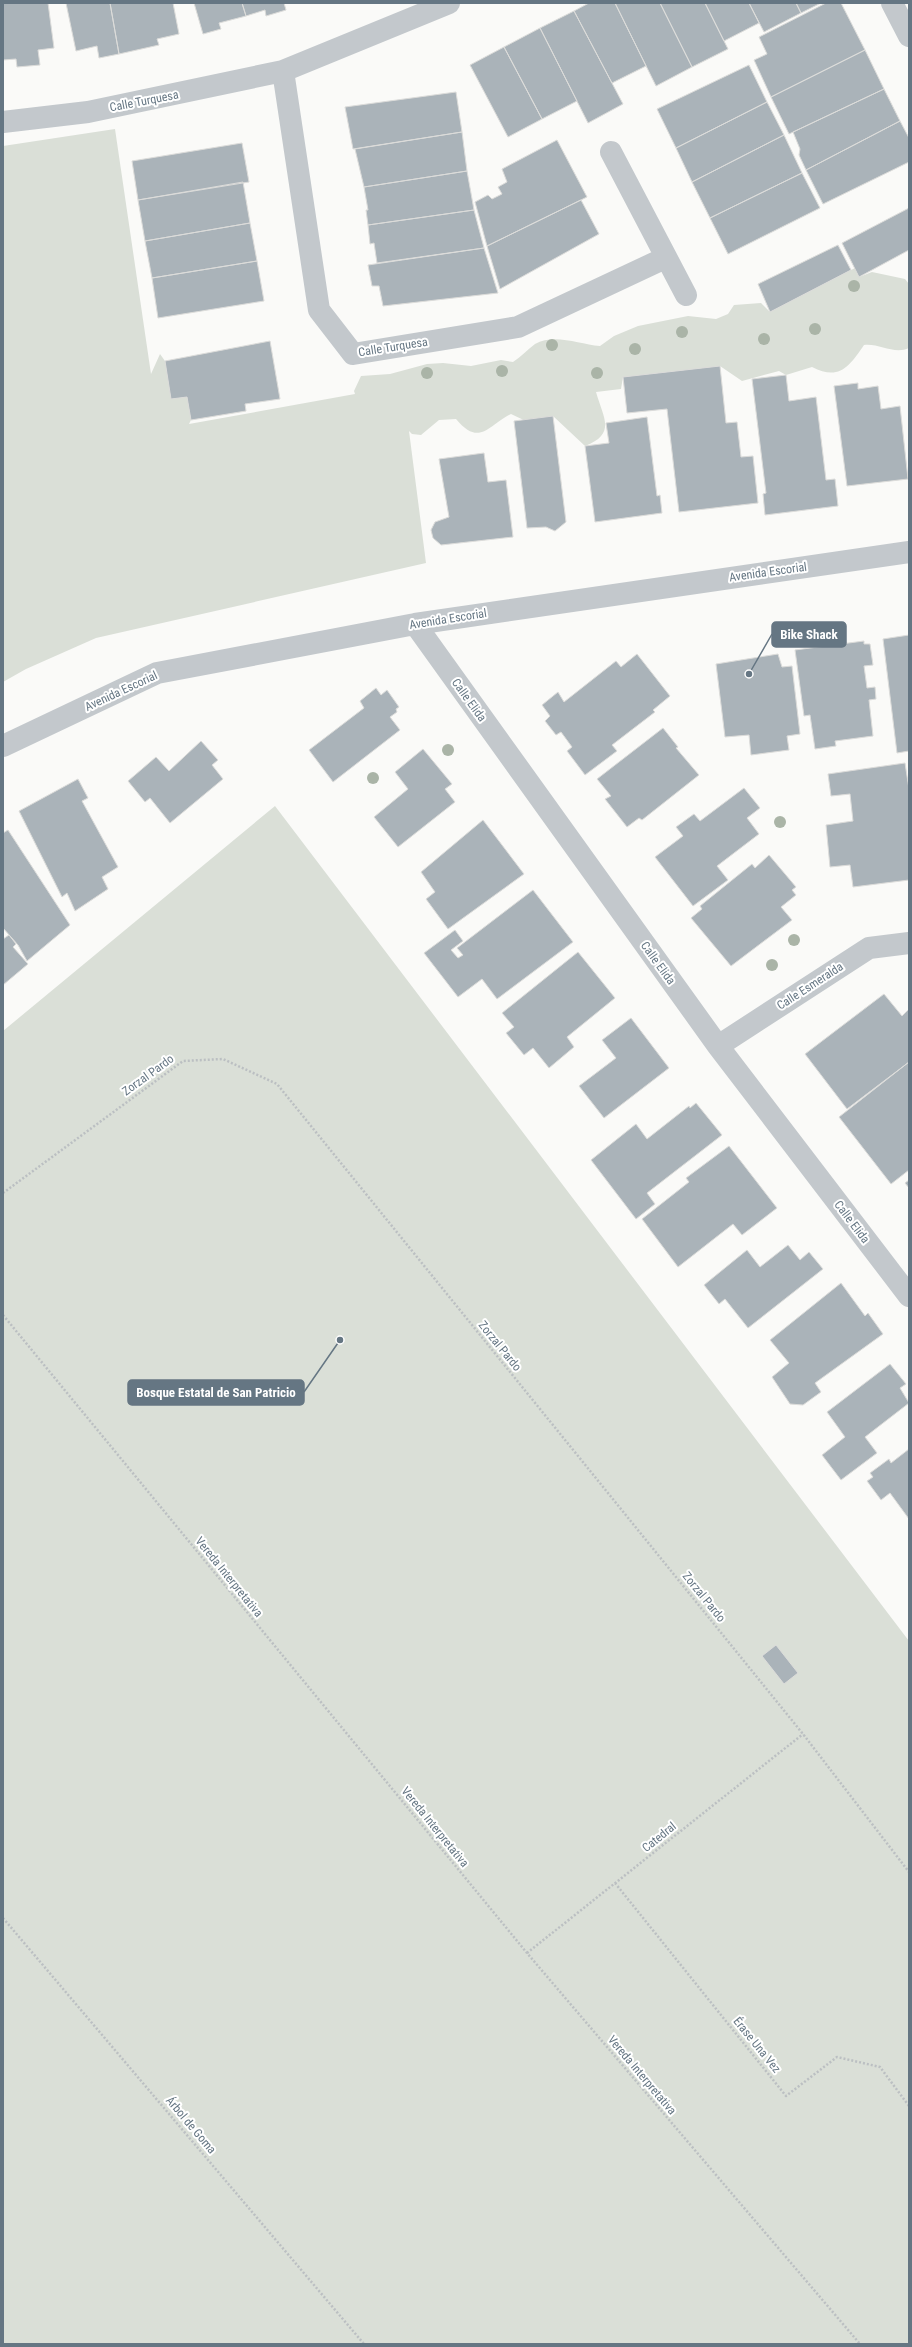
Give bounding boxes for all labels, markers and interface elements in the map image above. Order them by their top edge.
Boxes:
street label: Calle Turquesa [108,87,180,115]
street label: Calle Turquesa [357,335,429,359]
street label: Avenida Escorial [728,560,808,584]
street label: Avenida Escorial [408,606,488,632]
callout: Bike Shack [772,622,846,647]
text: Bike Shack [780,627,839,642]
street label: Avenida Escorial [83,668,159,714]
street label: Calle Elida [449,676,489,724]
street label: Calle Elida [638,939,678,987]
street label: Calle Esmeralda [774,959,846,1013]
street label: Zorzal Pardo [120,1052,176,1098]
street label: Calle Elida [831,1198,873,1246]
street label: Zorzal Pardo [476,1318,524,1374]
callout: Bosque Estatal de San Patricio [128,1380,304,1405]
text: Bosque Estatal de San Patricio [136,1385,296,1400]
street label: Vereda Interpretativa [192,1534,266,1620]
street label: Zorzal Pardo [680,1569,728,1625]
street label: Vereda Interpretativa [398,1784,472,1870]
street label: Catedral [639,1819,679,1855]
street label: Érase Una Vez [730,2014,784,2076]
street label: Vereda Interpretativa [605,2033,679,2118]
street label: Árbol de Goma [163,2093,220,2157]

